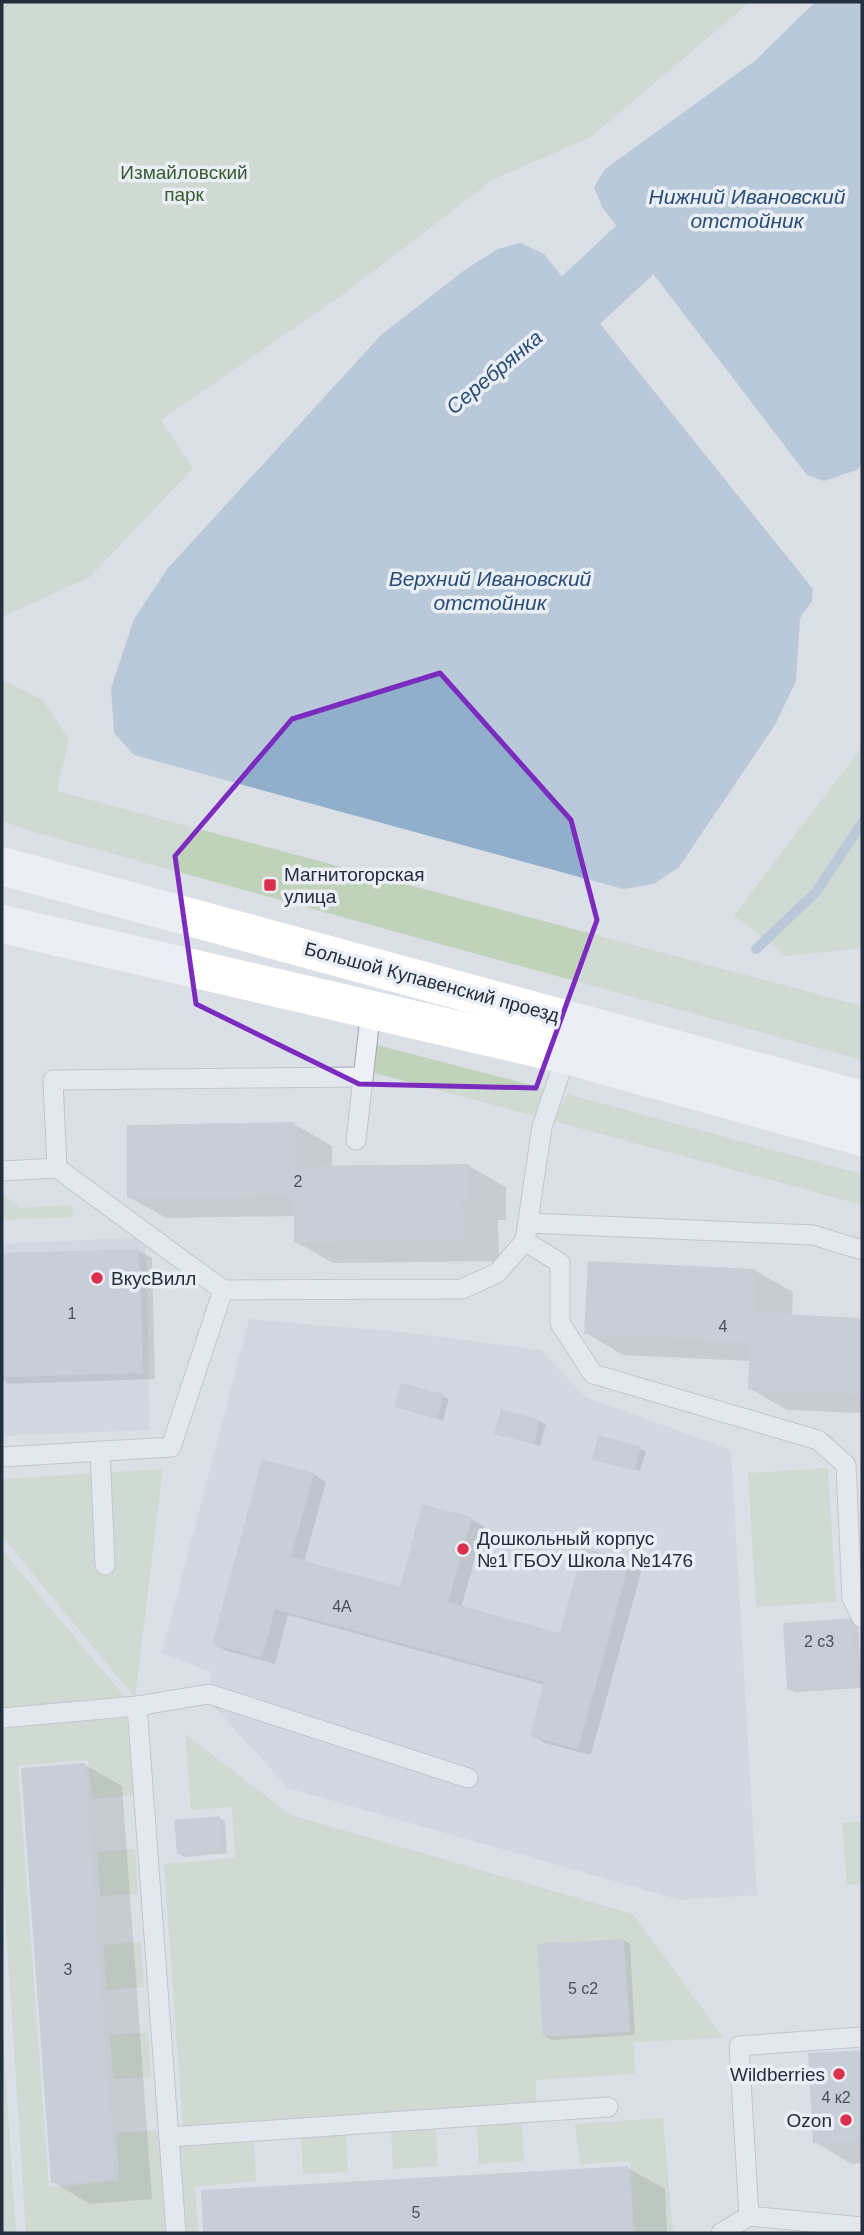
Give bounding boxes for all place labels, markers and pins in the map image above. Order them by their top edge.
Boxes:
place label: Магнитогорская улица [284,864,424,907]
marker: Магнитогорская улица [262,877,278,893]
place label: ВкусВилл [111,1268,196,1289]
marker: ВкусВилл [89,1270,105,1286]
place label: Дошкольный корпус №1 ГБОУ Школа №1476 [477,1528,693,1571]
marker: Дошкольный корпус №1 ГБОУ Школа №1476 [455,1541,471,1557]
place label: Wildberries [730,2064,825,2085]
marker: Wildberries [831,2066,847,2082]
place label: Ozon [787,2110,832,2131]
marker: Ozon [838,2112,854,2128]

